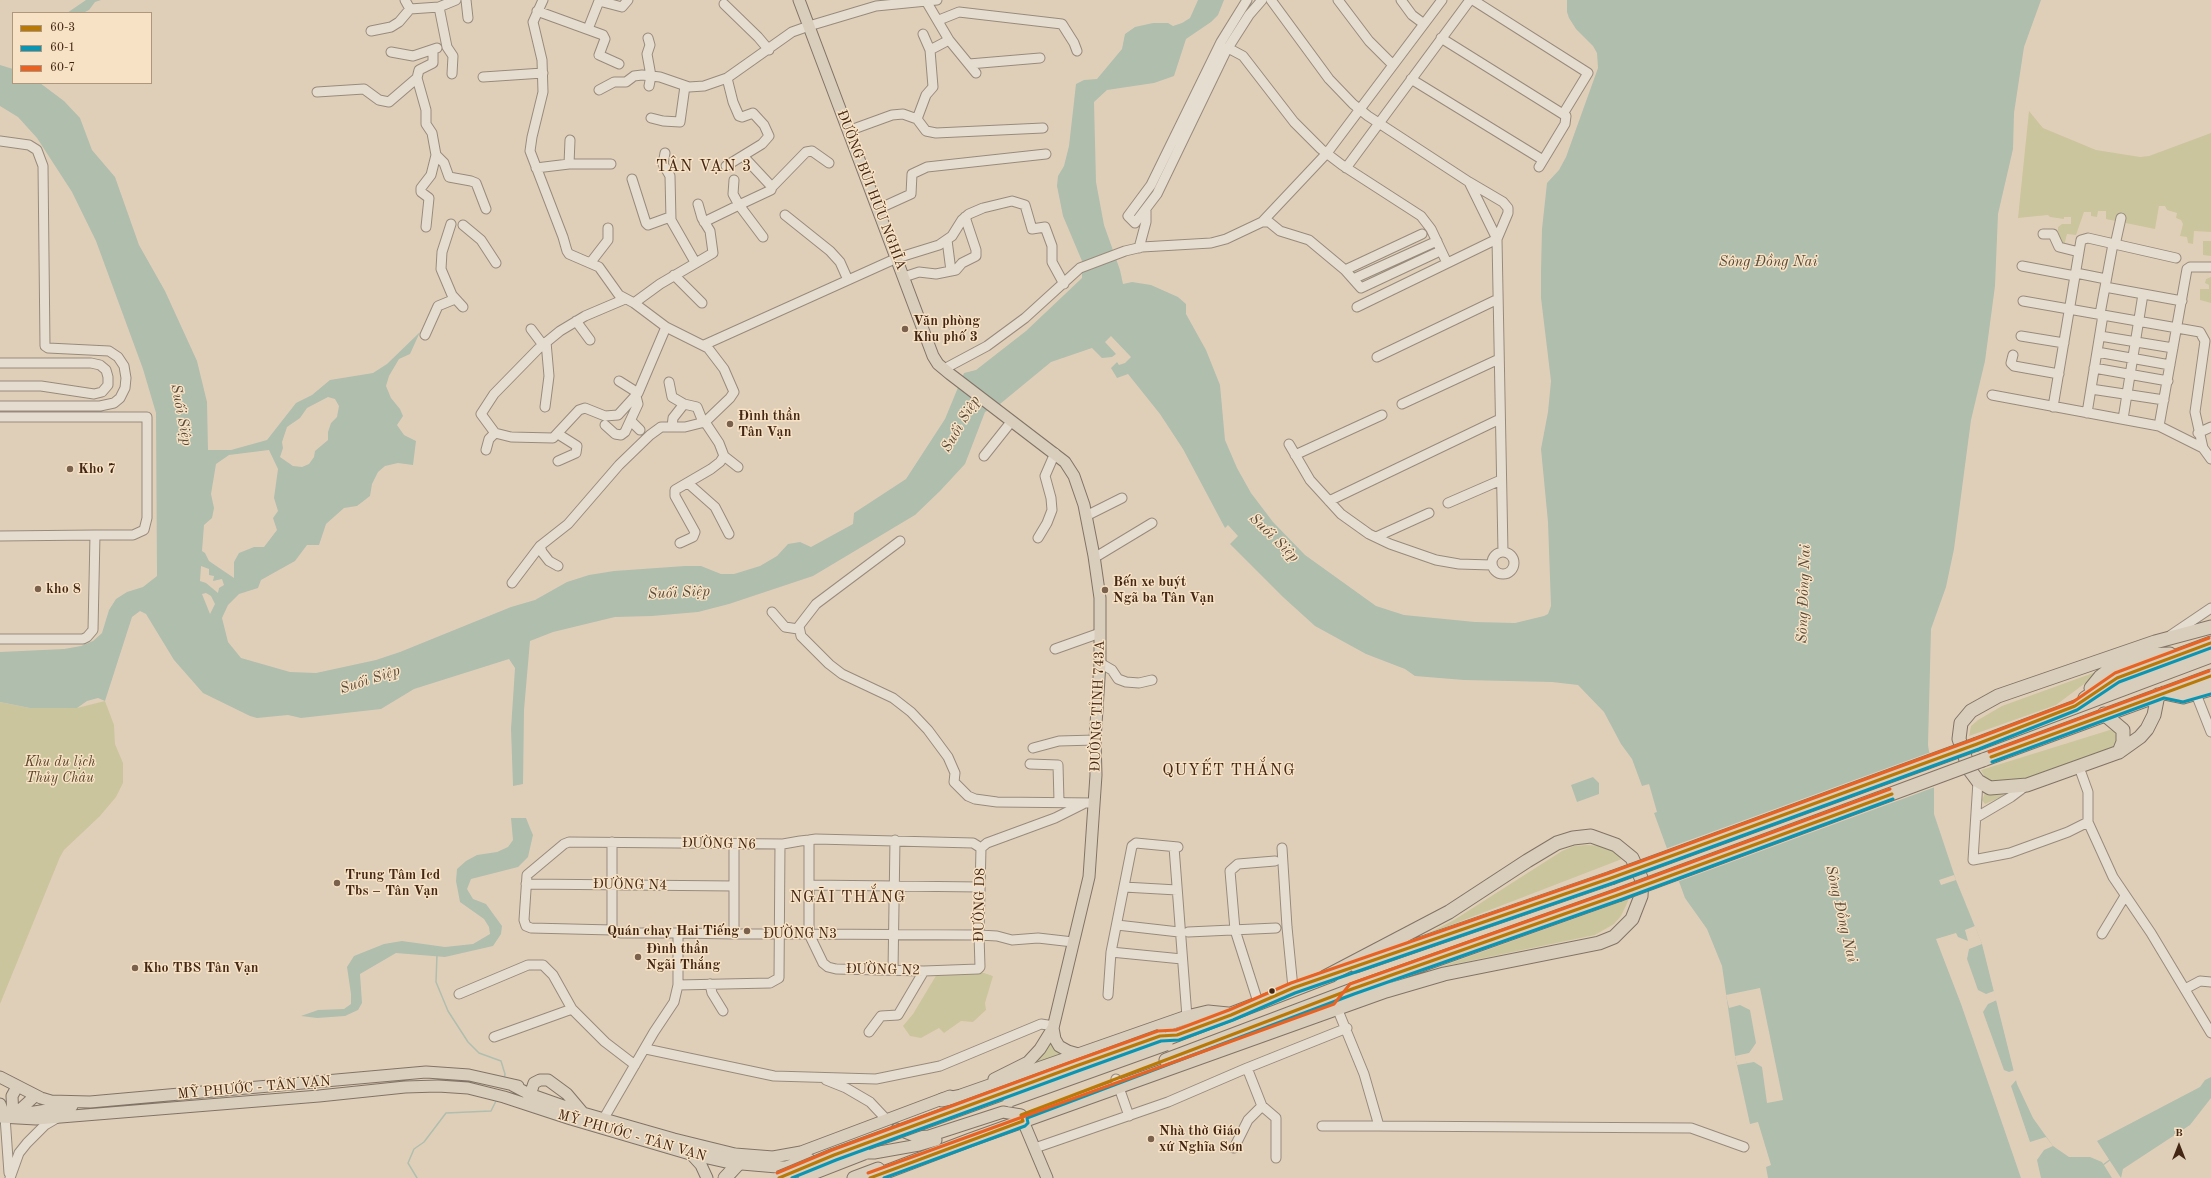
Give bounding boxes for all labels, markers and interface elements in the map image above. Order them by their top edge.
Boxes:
legend [12,12,152,84]
text: 60-3 [50,22,75,34]
text: 60-1 [50,42,75,54]
text: 60-7 [50,62,75,74]
street label: ĐƯỜNG BÙI HỮU NGHĨA [833,108,909,272]
district label: TÂN VẠN 3 [656,157,752,177]
water label: Sông Đồng Nai [1718,253,1818,271]
place label: Văn phòng Khu phố 3 [913,313,980,346]
marker: Văn phòng Khu phố 3 [900,324,910,334]
water label: Suối Siệp [166,383,196,447]
water label: Suối Siệp [938,392,984,456]
place label: Đình thần Tân Vạn [738,408,801,440]
marker: Đình thần Tân Vạn [725,419,735,429]
place label: Kho 7 [78,461,116,477]
marker: Kho 7 [65,464,75,474]
water label: Suối Siệp [1245,510,1303,566]
water label: Sông Đồng Nai [1793,544,1815,644]
place label: Bến xe buýt Ngã ba Tân Vạn [1113,574,1214,606]
place label: kho 8 [46,581,81,597]
water label: Suối Siệp [647,582,711,604]
marker: kho 8 [33,584,43,594]
marker: Bến xe buýt Ngã ba Tân Vạn [1100,585,1110,595]
street label: ĐƯỜNG TỈNH 743A [1087,640,1109,772]
water label: Suối Siệp [337,662,403,698]
park label: Khu du lịch Thủy Châu [25,754,95,786]
district label: QUYẾT THẮNG [1162,761,1296,781]
street label: ĐƯỜNG N6 [682,835,756,853]
water label: Sông Đồng Nai [1821,864,1861,964]
place label: Trung Tâm Icd Tbs – Tân Vạn [345,867,440,900]
street label: ĐƯỜNG D8 [971,868,989,942]
street label: ĐƯỜNG N4 [593,876,667,894]
marker: Trung Tâm Icd Tbs – Tân Vạn [332,878,342,888]
district label: NGÃI THẮNG [790,888,906,908]
place label: Quán chay Hai Tiếng [607,923,739,939]
marker: Quán chay Hai Tiếng [742,926,752,936]
street label: ĐƯỜNG N3 [763,926,837,942]
place label: Đình thần Ngãi Thắng [646,941,720,974]
marker: Đình thần Ngãi Thắng [633,952,643,962]
place label: Kho TBS Tân Vạn [143,960,259,976]
street label: ĐƯỜNG N2 [846,961,920,979]
marker: Kho TBS Tân Vạn [130,963,140,973]
unlabelled marker [1267,986,1277,996]
street label: MỸ PHƯỚC - TÂN VẠN [177,1073,331,1103]
street label: MỸ PHƯỚC - TÂN VẠN [556,1107,708,1165]
place label: Nhà thờ Giáo xứ Nghĩa Sơn [1159,1123,1243,1156]
north arrow [2159,1126,2199,1166]
text: B [2175,1128,2183,1139]
marker: Nhà thờ Giáo xứ Nghĩa Sơn [1146,1134,1156,1144]

